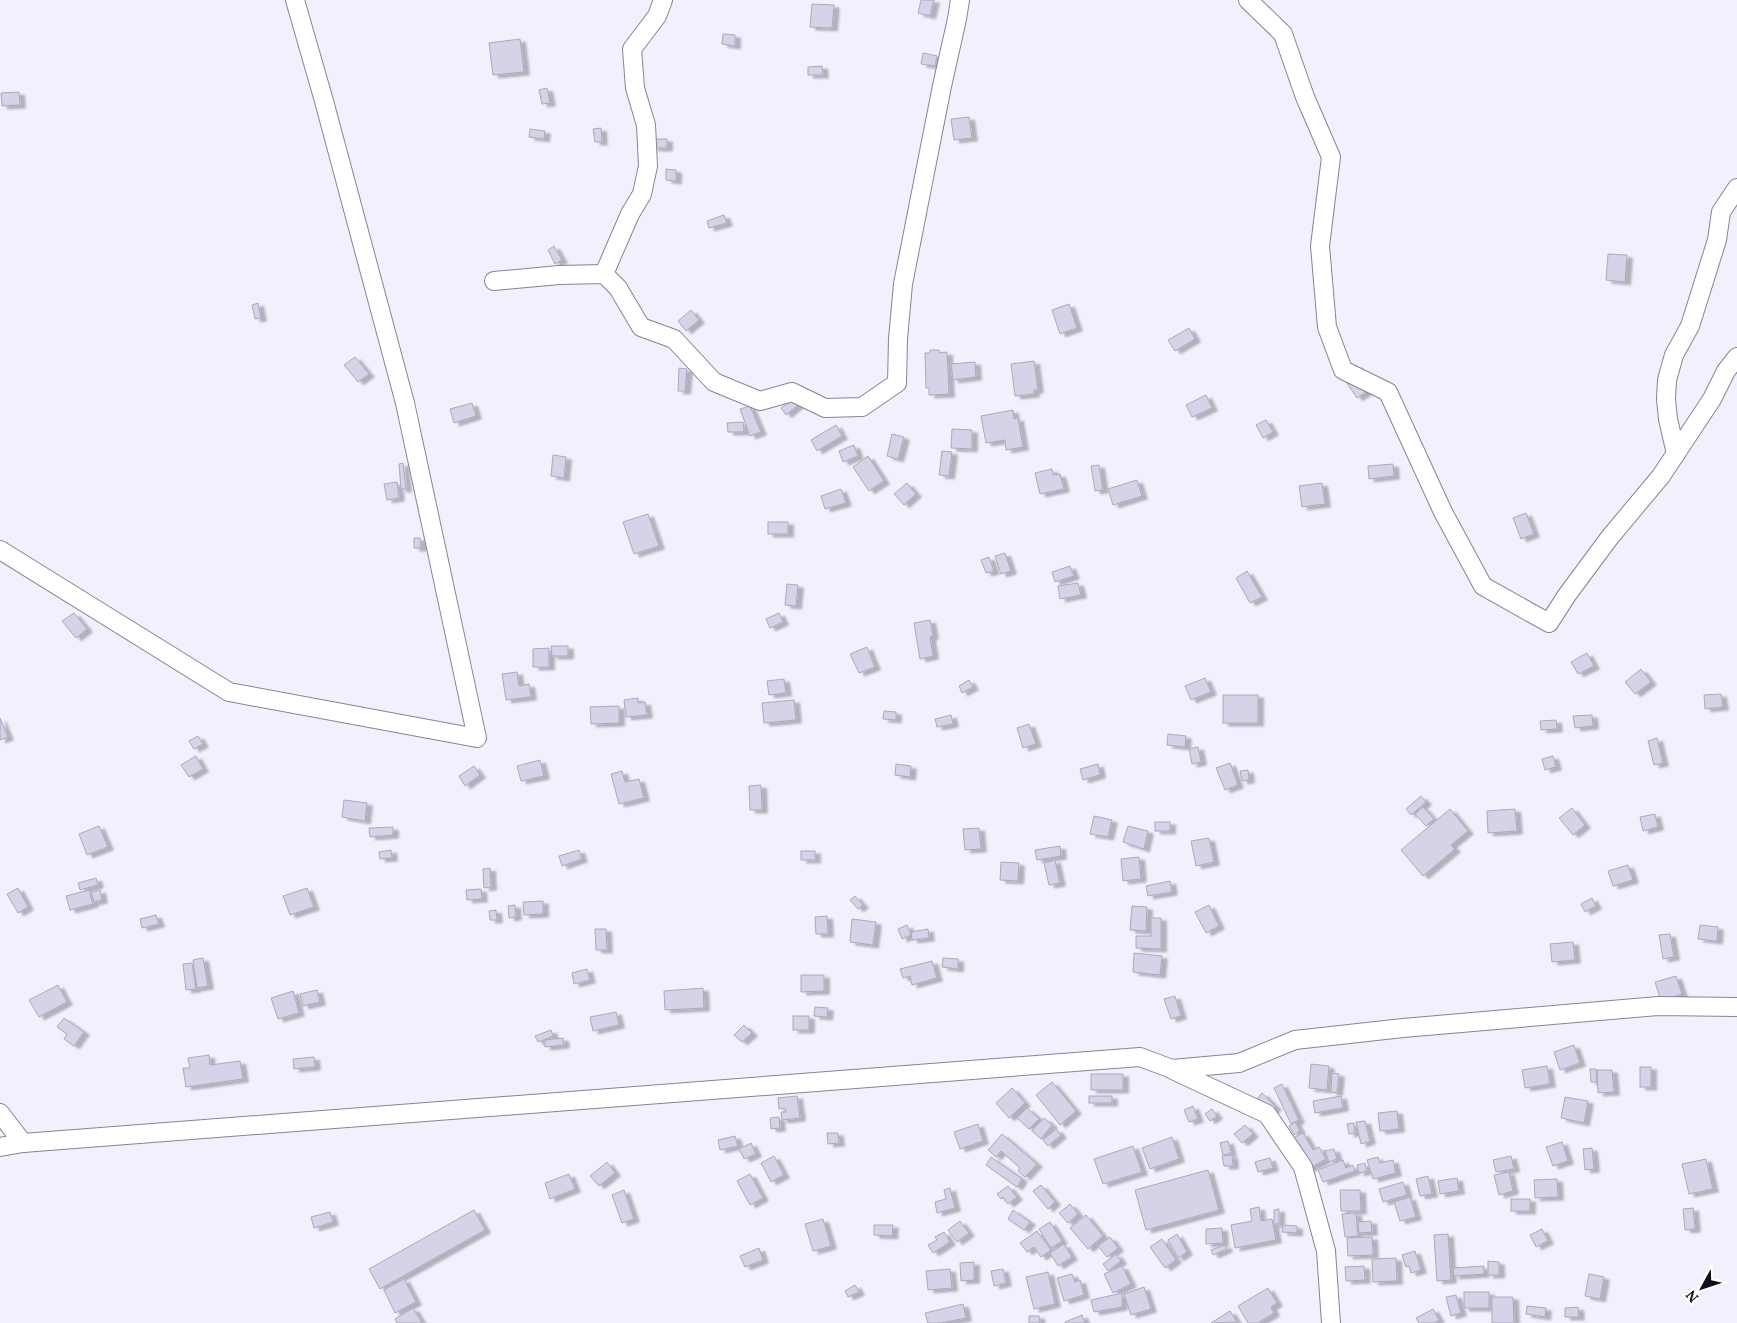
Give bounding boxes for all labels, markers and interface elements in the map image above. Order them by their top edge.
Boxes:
north arrow [1677,1263,1727,1313]
text: N [1681,1286,1702,1307]

